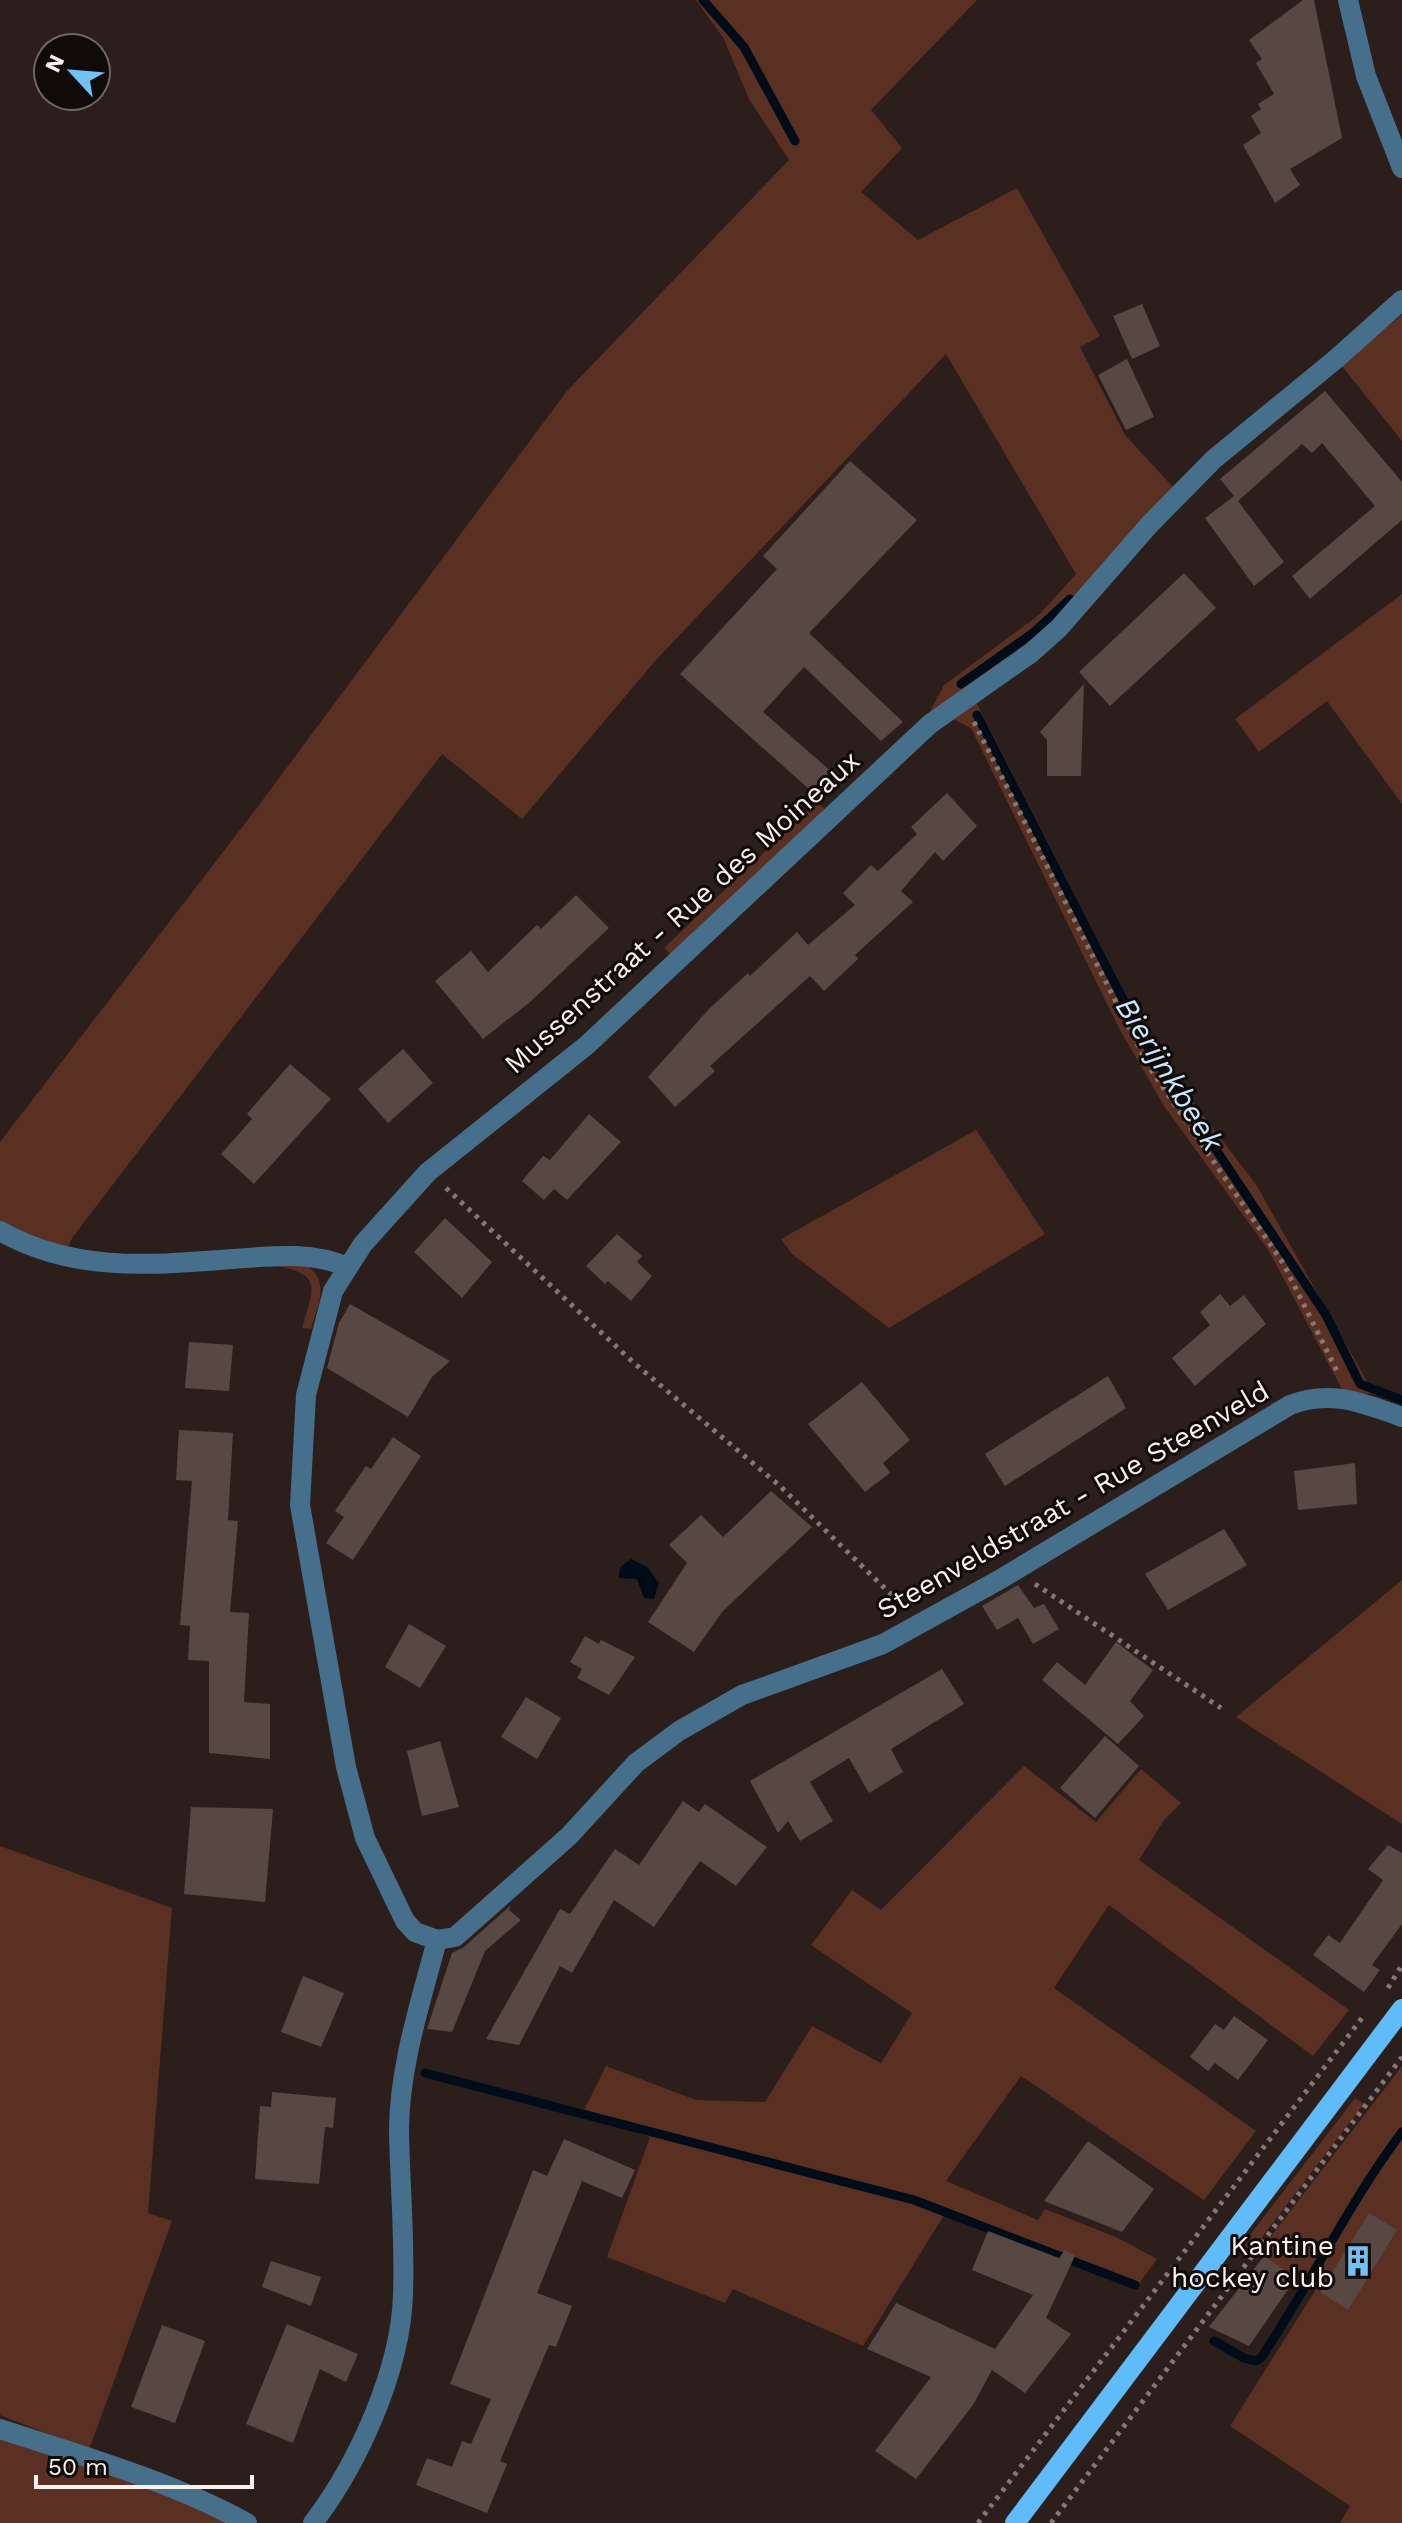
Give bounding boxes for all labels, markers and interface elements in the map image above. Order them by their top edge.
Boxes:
north arrow [32,32,112,112]
text: N [40,51,69,76]
street label: Mussenstraat - Rue des Moineaux [498,744,866,1080]
water label: Bierijnkbeek [1109,991,1232,1159]
street label: Steenveldstraat - Rue Steenveld [871,1374,1275,1626]
place label: Kantine hockey club [1171,2229,1334,2294]
building icon: Kantine hockey club [1341,2244,1375,2278]
scale bar [36,2439,252,2489]
text: 50 m [48,2453,108,2481]

